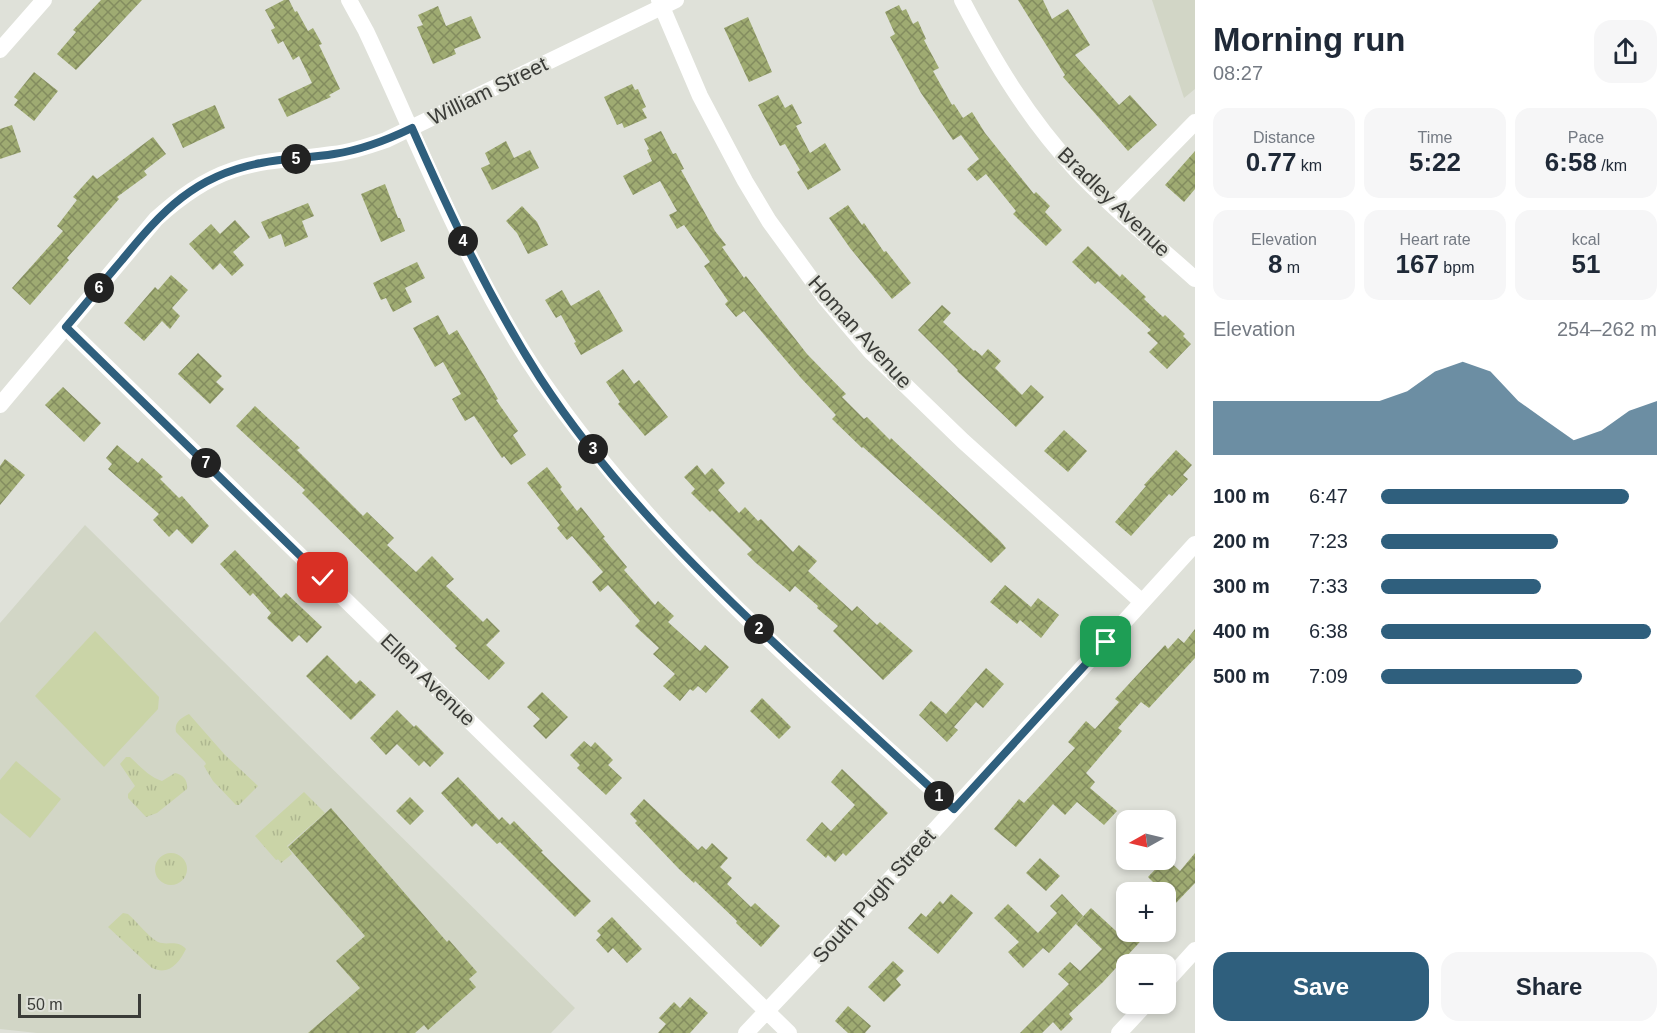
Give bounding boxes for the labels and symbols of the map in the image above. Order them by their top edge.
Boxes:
street label: William Street [425,52,551,129]
street label: Bradley Avenue [1054,142,1175,261]
pin: 5 [281,144,311,174]
pin: 4 [448,226,478,256]
street label: Homan Avenue [804,271,917,393]
pin: 6 [84,273,114,303]
pin: 3 [578,434,608,464]
pin: 7 [191,448,221,478]
pin [297,552,348,603]
pin: 2 [744,614,774,644]
pin [1080,616,1131,667]
street label: Ellen Avenue [376,629,480,730]
pin: 1 [924,781,954,811]
north arrow [1116,810,1176,870]
street label: South Pugh Street [808,824,940,967]
scale bar [18,991,141,1018]

